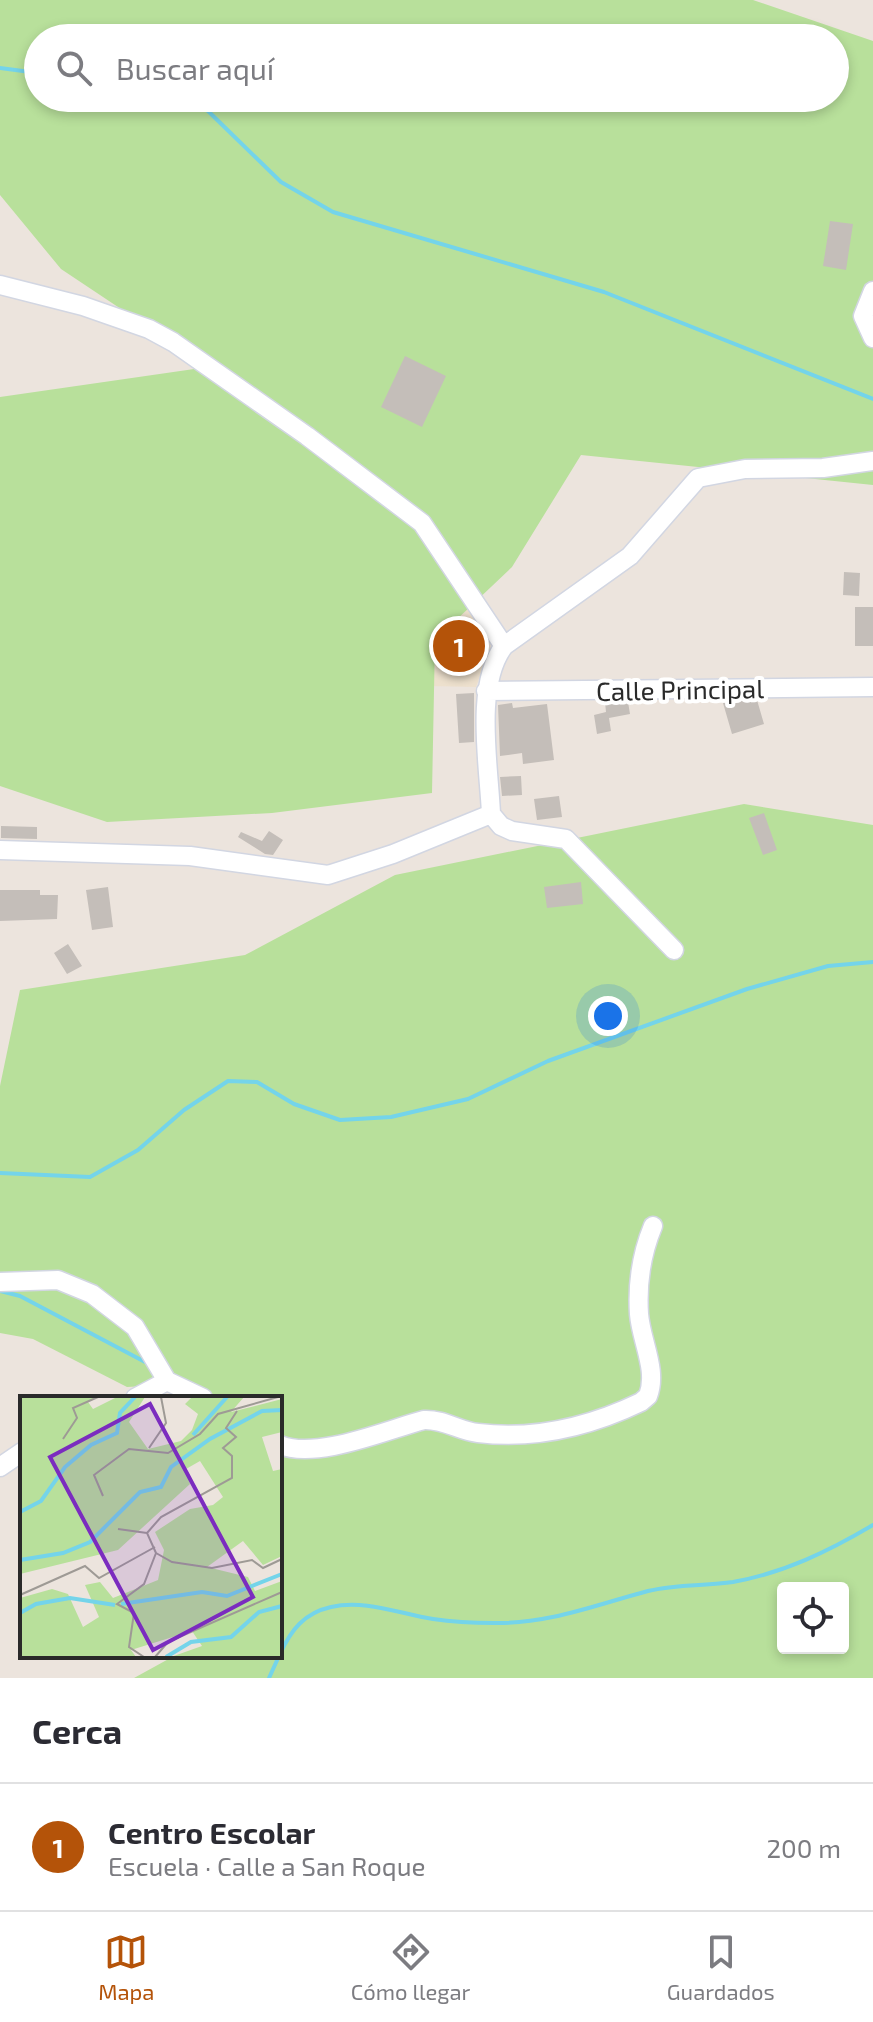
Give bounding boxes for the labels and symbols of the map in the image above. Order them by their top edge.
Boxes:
pin: 1 [433,616,485,676]
street label: Calle Principal [596,672,764,706]
your location [588,996,628,1036]
inset map [20,1396,282,1658]

